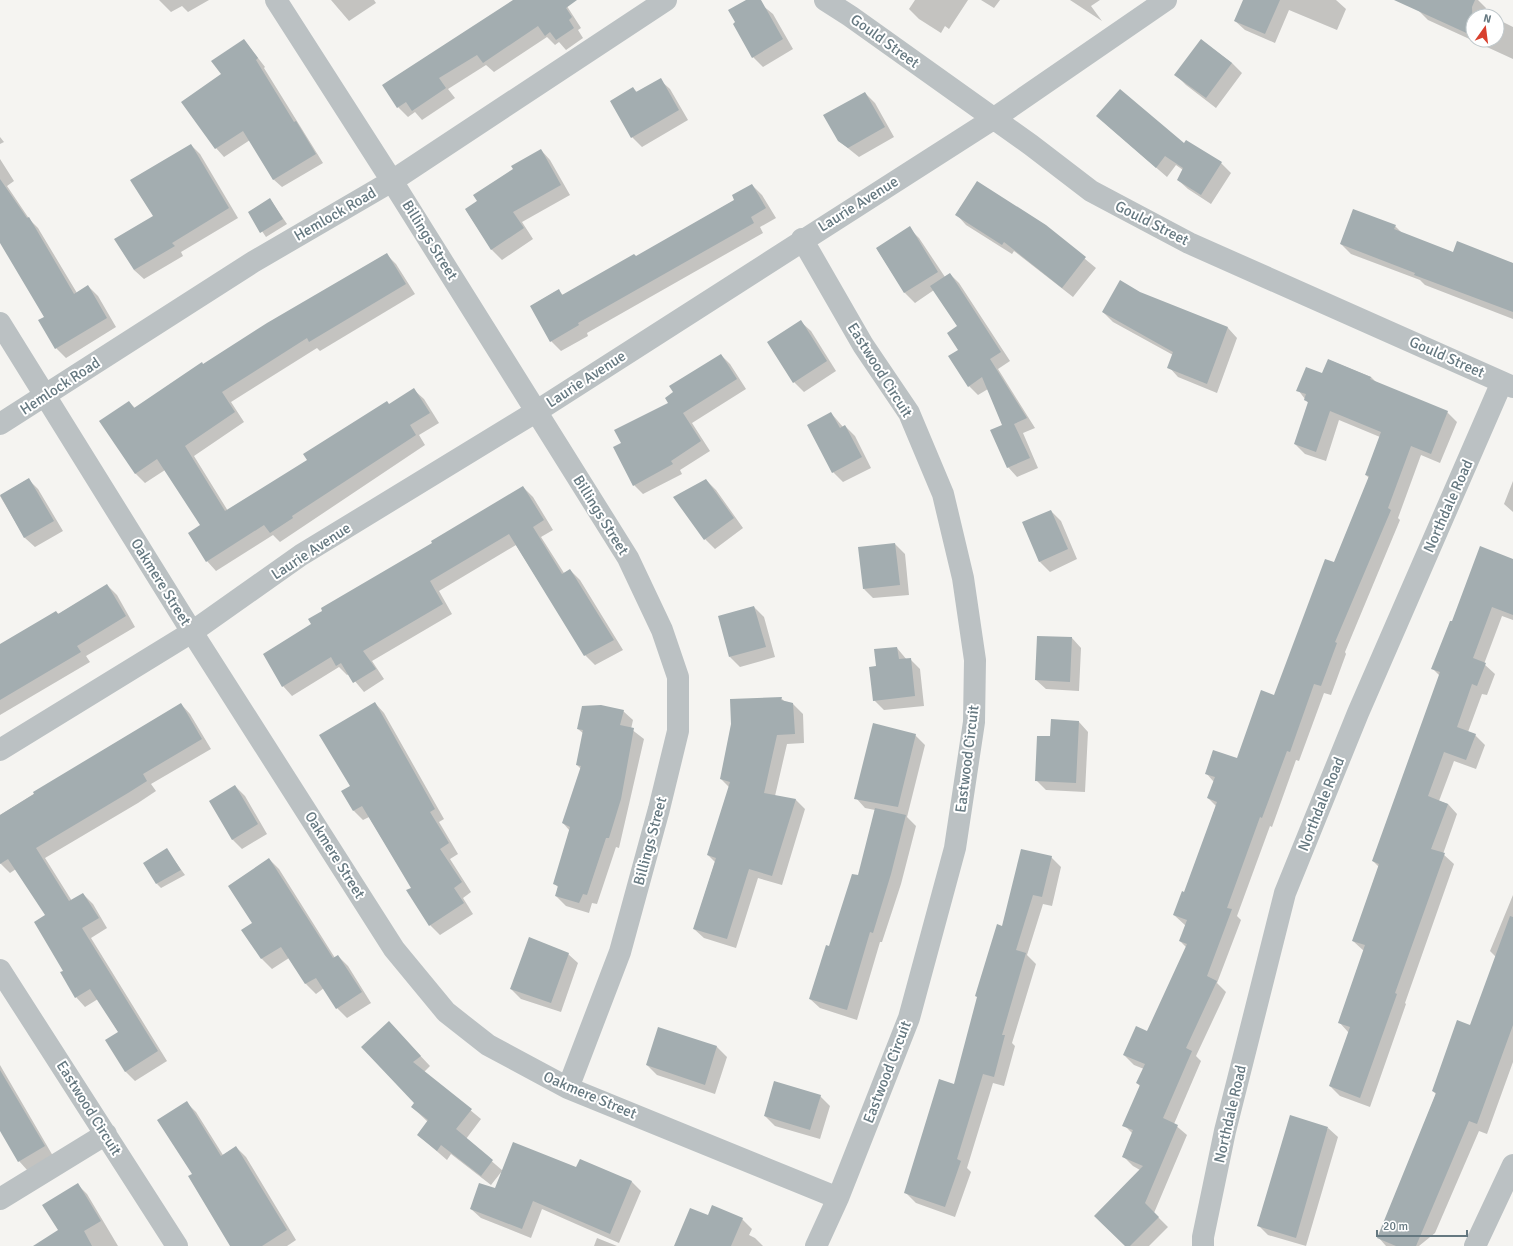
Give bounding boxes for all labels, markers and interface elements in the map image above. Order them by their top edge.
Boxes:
north arrow [1465,8,1505,48]
street label: Gould Street [847,10,923,72]
text: N [1482,12,1493,26]
street label: Laurie Avenue [815,172,901,236]
street label: Hemlock Road [291,183,379,245]
street label: Billings Street [398,197,462,283]
street label: Gould Street [1112,197,1192,249]
street label: Eastwood Circuit [844,319,916,421]
street label: Gould Street [1407,332,1487,382]
street label: Laurie Avenue [543,347,629,411]
street label: Hemlock Road [17,353,103,419]
street label: Northdale Road [1419,457,1477,555]
street label: Billings Street [569,472,633,558]
street label: Laurie Avenue [268,519,354,583]
street label: Oakmere Street [127,535,195,629]
street label: Eastwood Circuit [951,704,983,814]
street label: Northdale Road [1294,754,1348,854]
street label: Billings Street [630,795,670,887]
street label: Oakmere Street [301,808,369,902]
street label: Eastwood Circuit [859,1018,915,1126]
street label: Eastwood Circuit [53,1057,125,1159]
street label: Northdale Road [1210,1063,1250,1165]
street label: Oakmere Street [541,1067,639,1123]
scale bar [1377,1212,1467,1238]
text: 20 m [1383,1219,1408,1234]

